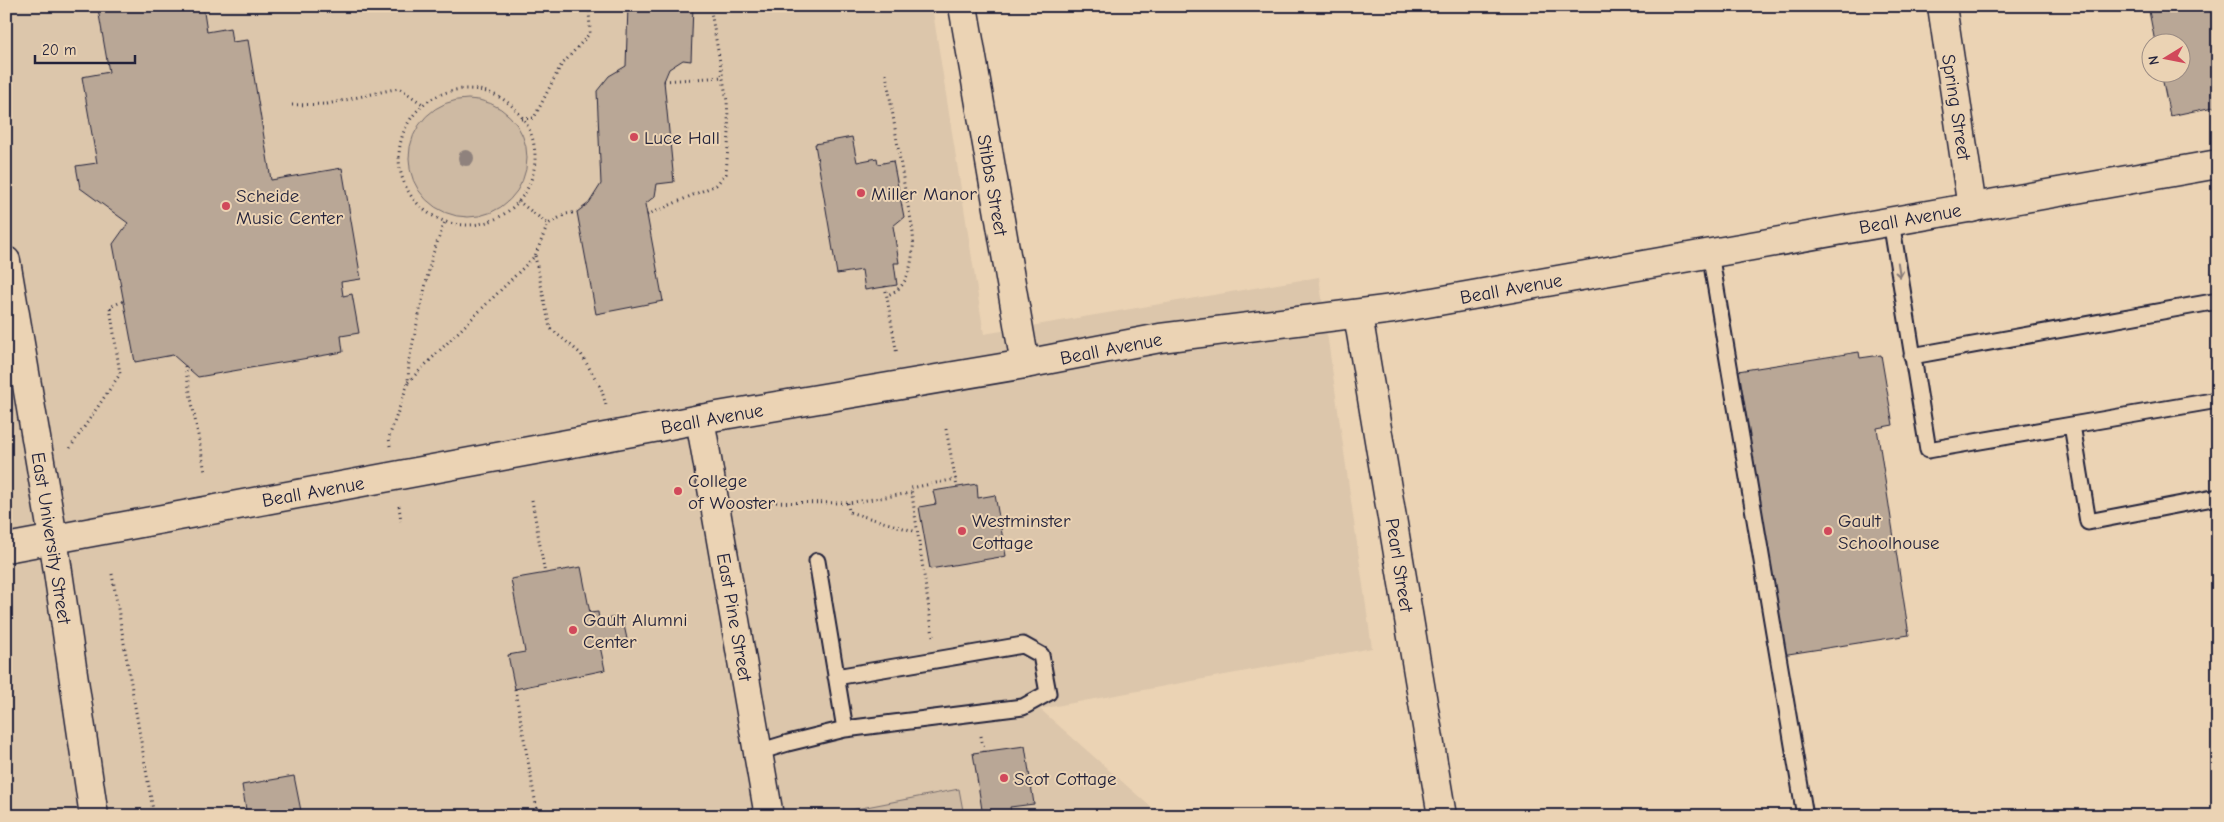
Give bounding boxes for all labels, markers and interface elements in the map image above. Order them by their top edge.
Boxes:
scale bar [35,32,135,64]
north arrow [2142,32,2192,82]
text: 20 m [42,41,76,59]
street label: Spring Street [1937,53,1975,162]
text: N [2145,54,2163,66]
place label: Luce Hall [644,127,720,149]
marker: Luce Hall [628,131,640,143]
street label: Stibbs Street [972,133,1012,238]
place label: Miller Manor [871,183,977,205]
place label: Scheide Music Center [236,185,343,229]
marker: Miller Manor [855,187,867,199]
street label: Beall Avenue [1857,199,1963,239]
marker: Scheide Music Center [220,200,232,212]
one-way arrow [1894,261,1904,277]
street label: Beall Avenue [1458,269,1564,309]
street label: Beall Avenue [1058,328,1164,370]
street label: Beall Avenue [659,399,765,439]
street label: East University Street [27,451,76,626]
place label: College of Wooster [688,470,776,514]
street label: Beall Avenue [260,472,366,512]
marker: College of Wooster [672,485,684,497]
place label: Westminster Cottage [972,510,1071,554]
place label: Gault Schoolhouse [1838,510,1939,554]
street label: Pearl Street [1381,517,1417,614]
marker: Westminster Cottage [956,525,968,537]
marker: Gault Schoolhouse [1822,525,1834,537]
street label: East Pine Street [712,551,756,684]
place label: Gault Alumni Center [583,609,688,653]
marker: Gault Alumni Center [567,624,579,636]
place label: Scot Cottage [1014,768,1117,790]
marker: Scot Cottage [998,772,1010,784]

